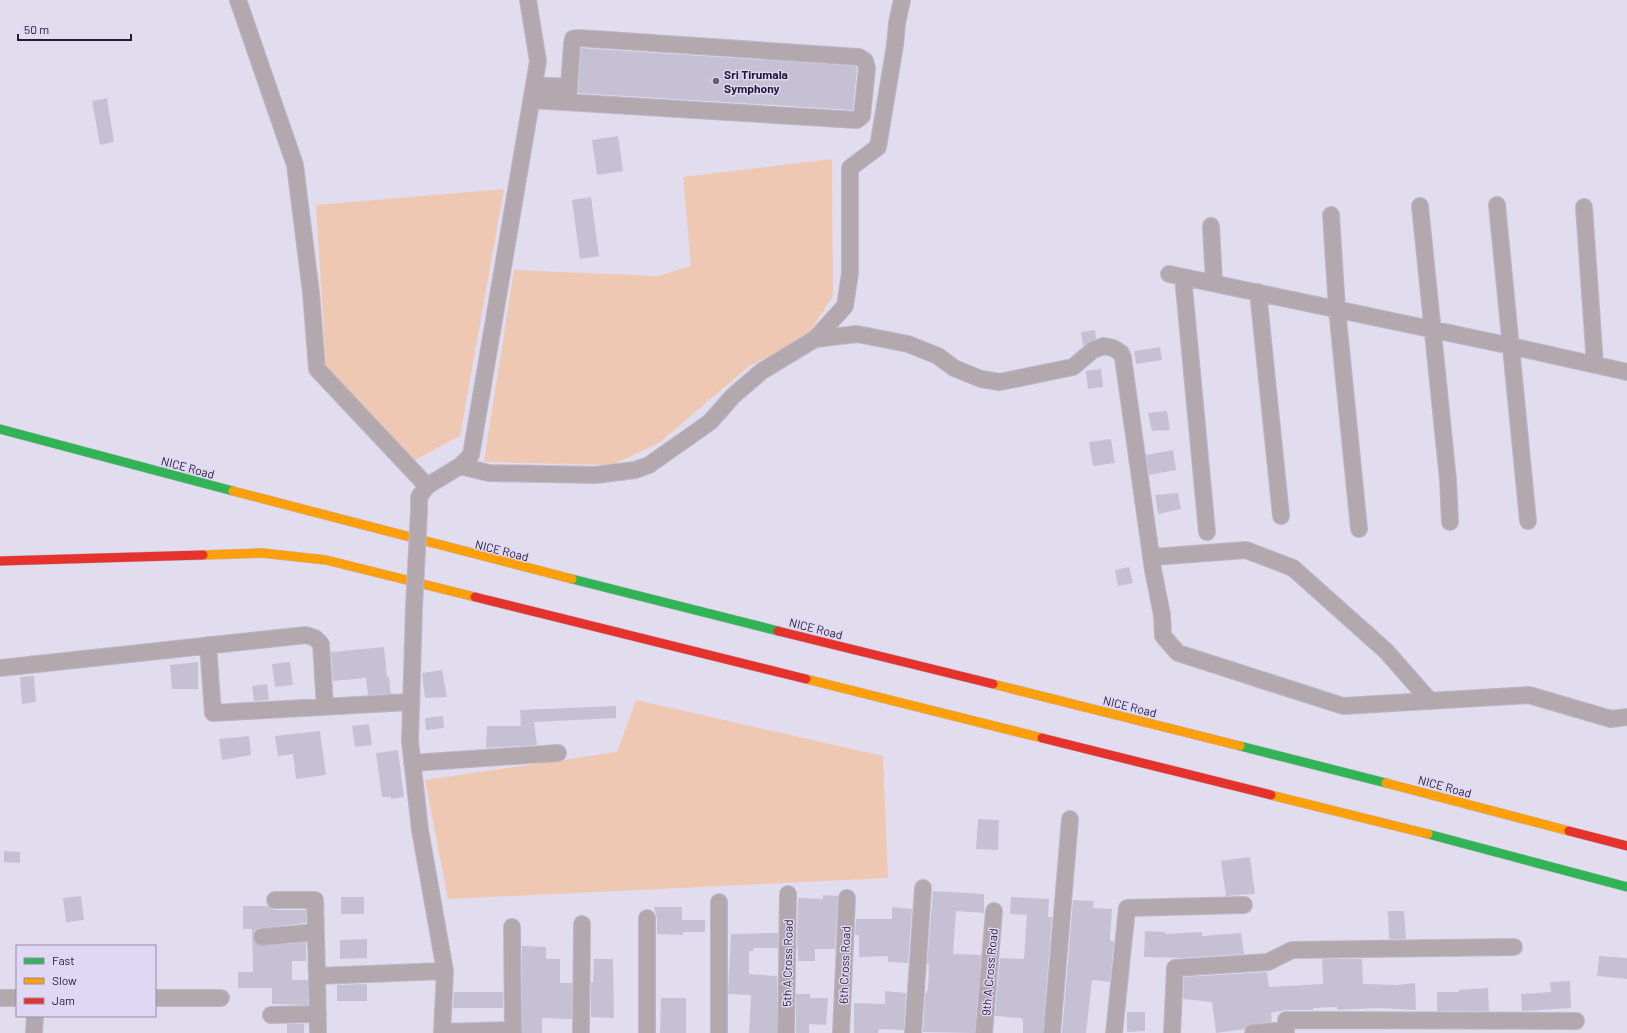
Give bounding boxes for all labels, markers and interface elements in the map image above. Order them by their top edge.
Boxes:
scale bar [18,16,131,42]
text: 50 m [24,22,49,36]
place label: Sri Tirumala Symphony [724,67,788,95]
marker: Sri Tirumala Symphony [711,76,721,86]
street label: NICE Road [160,453,216,481]
street label: NICE Road [474,537,530,563]
street label: NICE Road [788,615,844,641]
street label: NICE Road [1102,693,1158,719]
street label: NICE Road [1417,772,1473,800]
street label: 5th A Cross Road [779,919,795,1007]
street label: 6th Cross Road [836,926,852,1004]
street label: 9th A Cross Road [978,928,1000,1016]
legend [16,945,156,1017]
text: Fast [52,953,75,967]
text: Slow [52,973,77,987]
text: Jam [52,993,75,1007]

